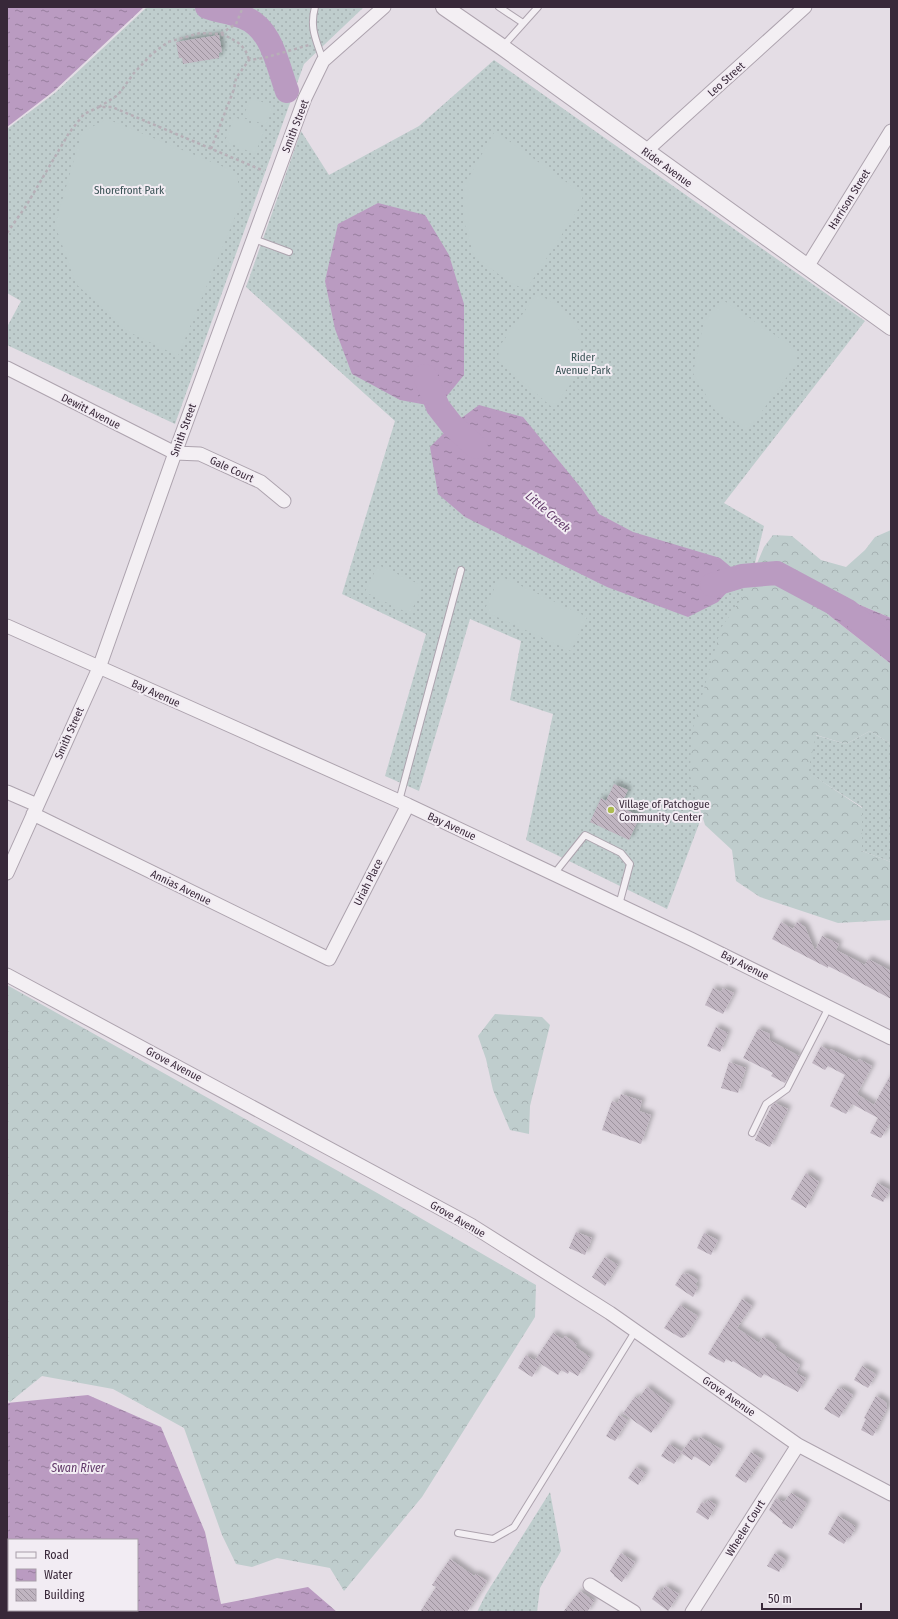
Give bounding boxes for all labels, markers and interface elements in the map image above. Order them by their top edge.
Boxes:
street label: Leo Street [705,59,748,99]
street label: Smith Street [279,97,312,155]
street label: Rider Avenue [639,145,695,190]
street label: Harrison Street [826,166,873,232]
park label: Shorefront Park [94,184,165,197]
park label: Rider Avenue Park [555,351,611,377]
street label: Dewitt Avenue [59,391,123,432]
street label: Smith Street [168,401,199,459]
street label: Gale Court [208,454,256,485]
water label: Little Creek [523,489,573,535]
street label: Bay Avenue [129,677,182,710]
street label: Smith Street [52,705,87,761]
place label: Village of Patchogue Community Center [619,798,710,824]
marker: Village of Patchogue Community Center [606,805,616,815]
street label: Bay Avenue [426,810,478,843]
street label: Uriah Place [351,857,386,908]
street label: Annias Avenue [148,867,213,908]
street label: Bay Avenue [719,948,771,983]
street label: Grove Avenue [144,1044,204,1085]
street label: Grove Avenue [428,1198,488,1240]
street label: Grove Avenue [700,1373,758,1419]
water label: Swan River [50,1461,106,1475]
street label: Wheeler Court [723,1497,768,1559]
legend [8,1539,138,1611]
text: Road [44,1548,69,1562]
text: Water [44,1568,73,1582]
scale bar [762,1585,861,1611]
text: Building [44,1588,85,1602]
text: 50 m [768,1592,792,1606]

